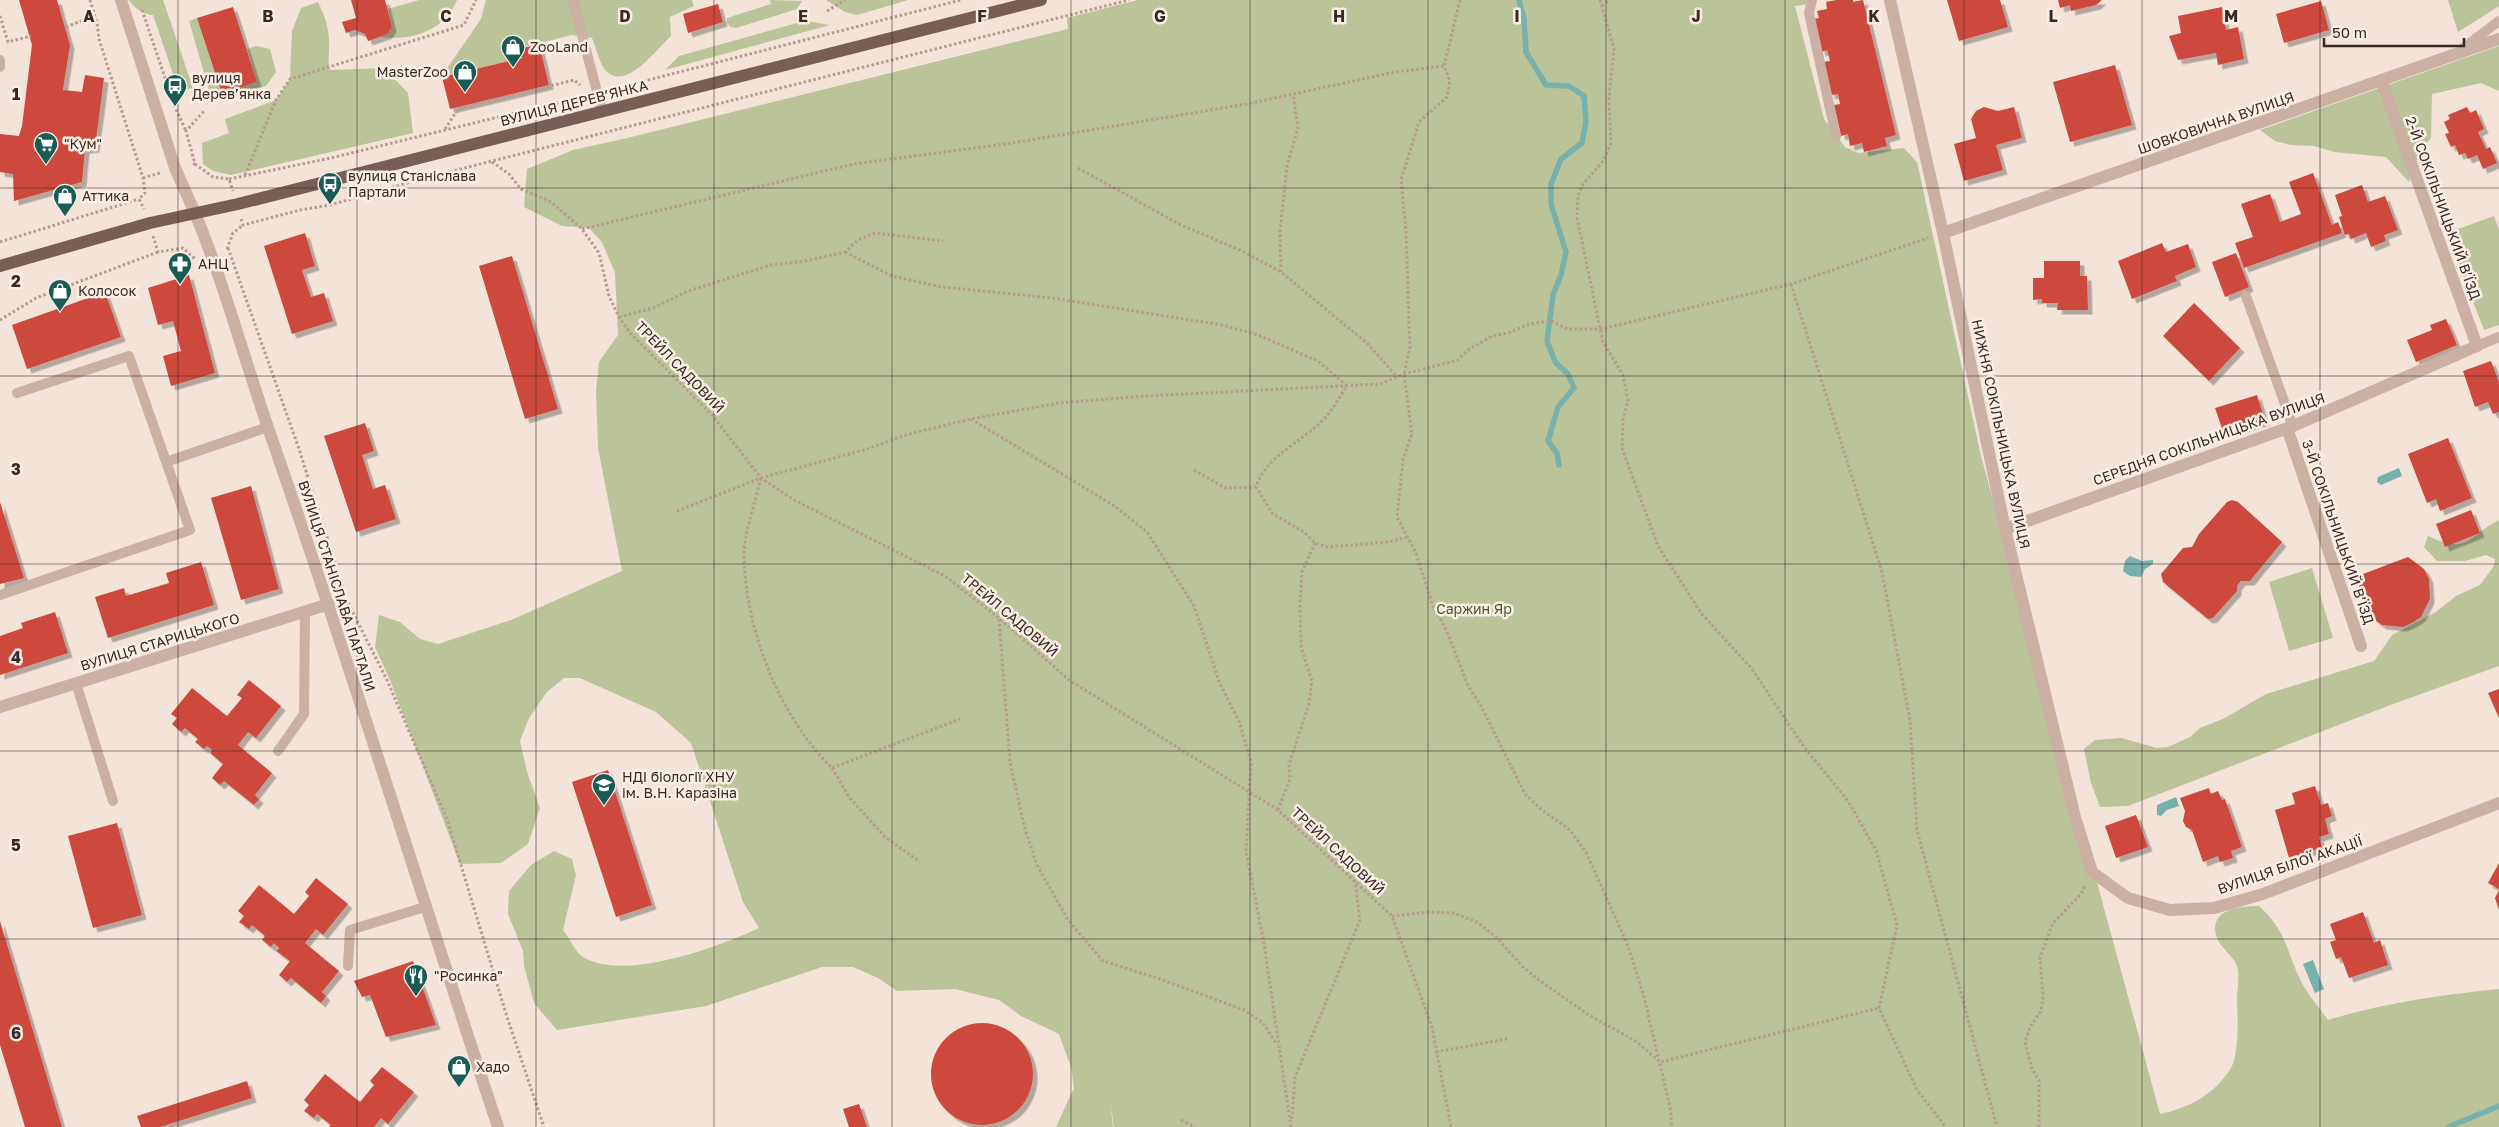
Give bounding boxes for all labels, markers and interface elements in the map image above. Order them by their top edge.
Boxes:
text: A [83,6,95,26]
text: B [262,6,274,26]
text: C [440,6,452,26]
text: D [619,6,631,26]
text: E [798,6,808,26]
text: F [977,6,987,26]
text: G [1154,6,1166,26]
text: H [1333,6,1345,26]
text: I [1514,6,1520,26]
text: J [1691,6,1701,26]
text: K [1868,6,1880,26]
text: L [2048,6,2058,26]
text: M [2224,6,2238,26]
scale bar [2324,15,2464,47]
text: 50 m [2332,23,2367,41]
shop icon: ZooLand [500,34,526,68]
place label: ZooLand [530,38,588,55]
shop icon: MasterZoo [452,59,478,93]
place label: MasterZoo [377,63,448,80]
place label: вулиця Дерев’янка [192,69,271,102]
bus stop icon: вулиця Дерев’янка [162,73,188,107]
street label: ВУЛИЦЯ ДЕРЕВ’ЯНКА [498,76,650,129]
text: 1 [12,84,20,104]
street label: ШОВКОВИЧНА ВУЛИЦЯ [2135,88,2296,157]
street label: 2-Й СОКІЛЬНИЦЬКИЙ В’ЇЗД [2402,114,2485,302]
supermarket icon: "Кум" [33,131,59,165]
place label: "Кум" [64,135,102,152]
place label: вулиця Станіслава Партали [348,167,476,200]
bus stop icon: вулиця Станіслава Партали [317,171,343,205]
shop icon: Аттика [52,183,78,217]
place label: Аттика [82,187,129,204]
pharmacy icon: АНЦ [167,251,193,285]
place label: АНЦ [198,255,229,272]
text: 2 [11,271,21,291]
shop icon: Колосок [47,278,73,312]
place label: Колосок [78,282,136,299]
street label: ТРЕЙЛ САДОВИЙ [632,317,728,416]
street label: НИЖНЯ СОКІЛЬНИЦЬКА ВУЛИЦЯ [1969,318,2034,550]
street label: СЕРЕДНЯ СОКІЛЬНИЦЬКА ВУЛИЦЯ [2091,389,2327,489]
street label: 3-Й СОКІЛЬНИЦЬКИЙ В’ЇЗД [2299,438,2378,626]
text: 3 [11,459,21,479]
street label: ВУЛИЦЯ СТАНІСЛАВА ПАРТАЛИ [295,478,380,693]
street label: ТРЕЙЛ САДОВИЙ [959,569,1062,660]
park label: Саржин Яр [1436,600,1512,617]
street label: ВУЛИЦЯ СТАРИЦЬКОГО [78,609,242,674]
text: 4 [11,647,21,667]
place label: НДІ біології ХНУ ім. В.Н. Каразіна [622,768,737,801]
school or university icon: НДІ біології ХНУ ім. В.Н. Каразіна [591,772,617,806]
street label: ТРЕЙЛ САДОВИЙ [1288,803,1388,898]
street label: ВУЛИЦЯ БІЛОЇ АКАЦІЇ [2215,832,2365,897]
text: 5 [11,835,21,855]
restaurant icon: "Росинка" [403,963,429,997]
place label: "Росинка" [434,967,503,984]
text: 6 [11,1023,21,1043]
shop icon: Хадо [446,1054,472,1088]
place label: Хадо [476,1058,510,1075]

